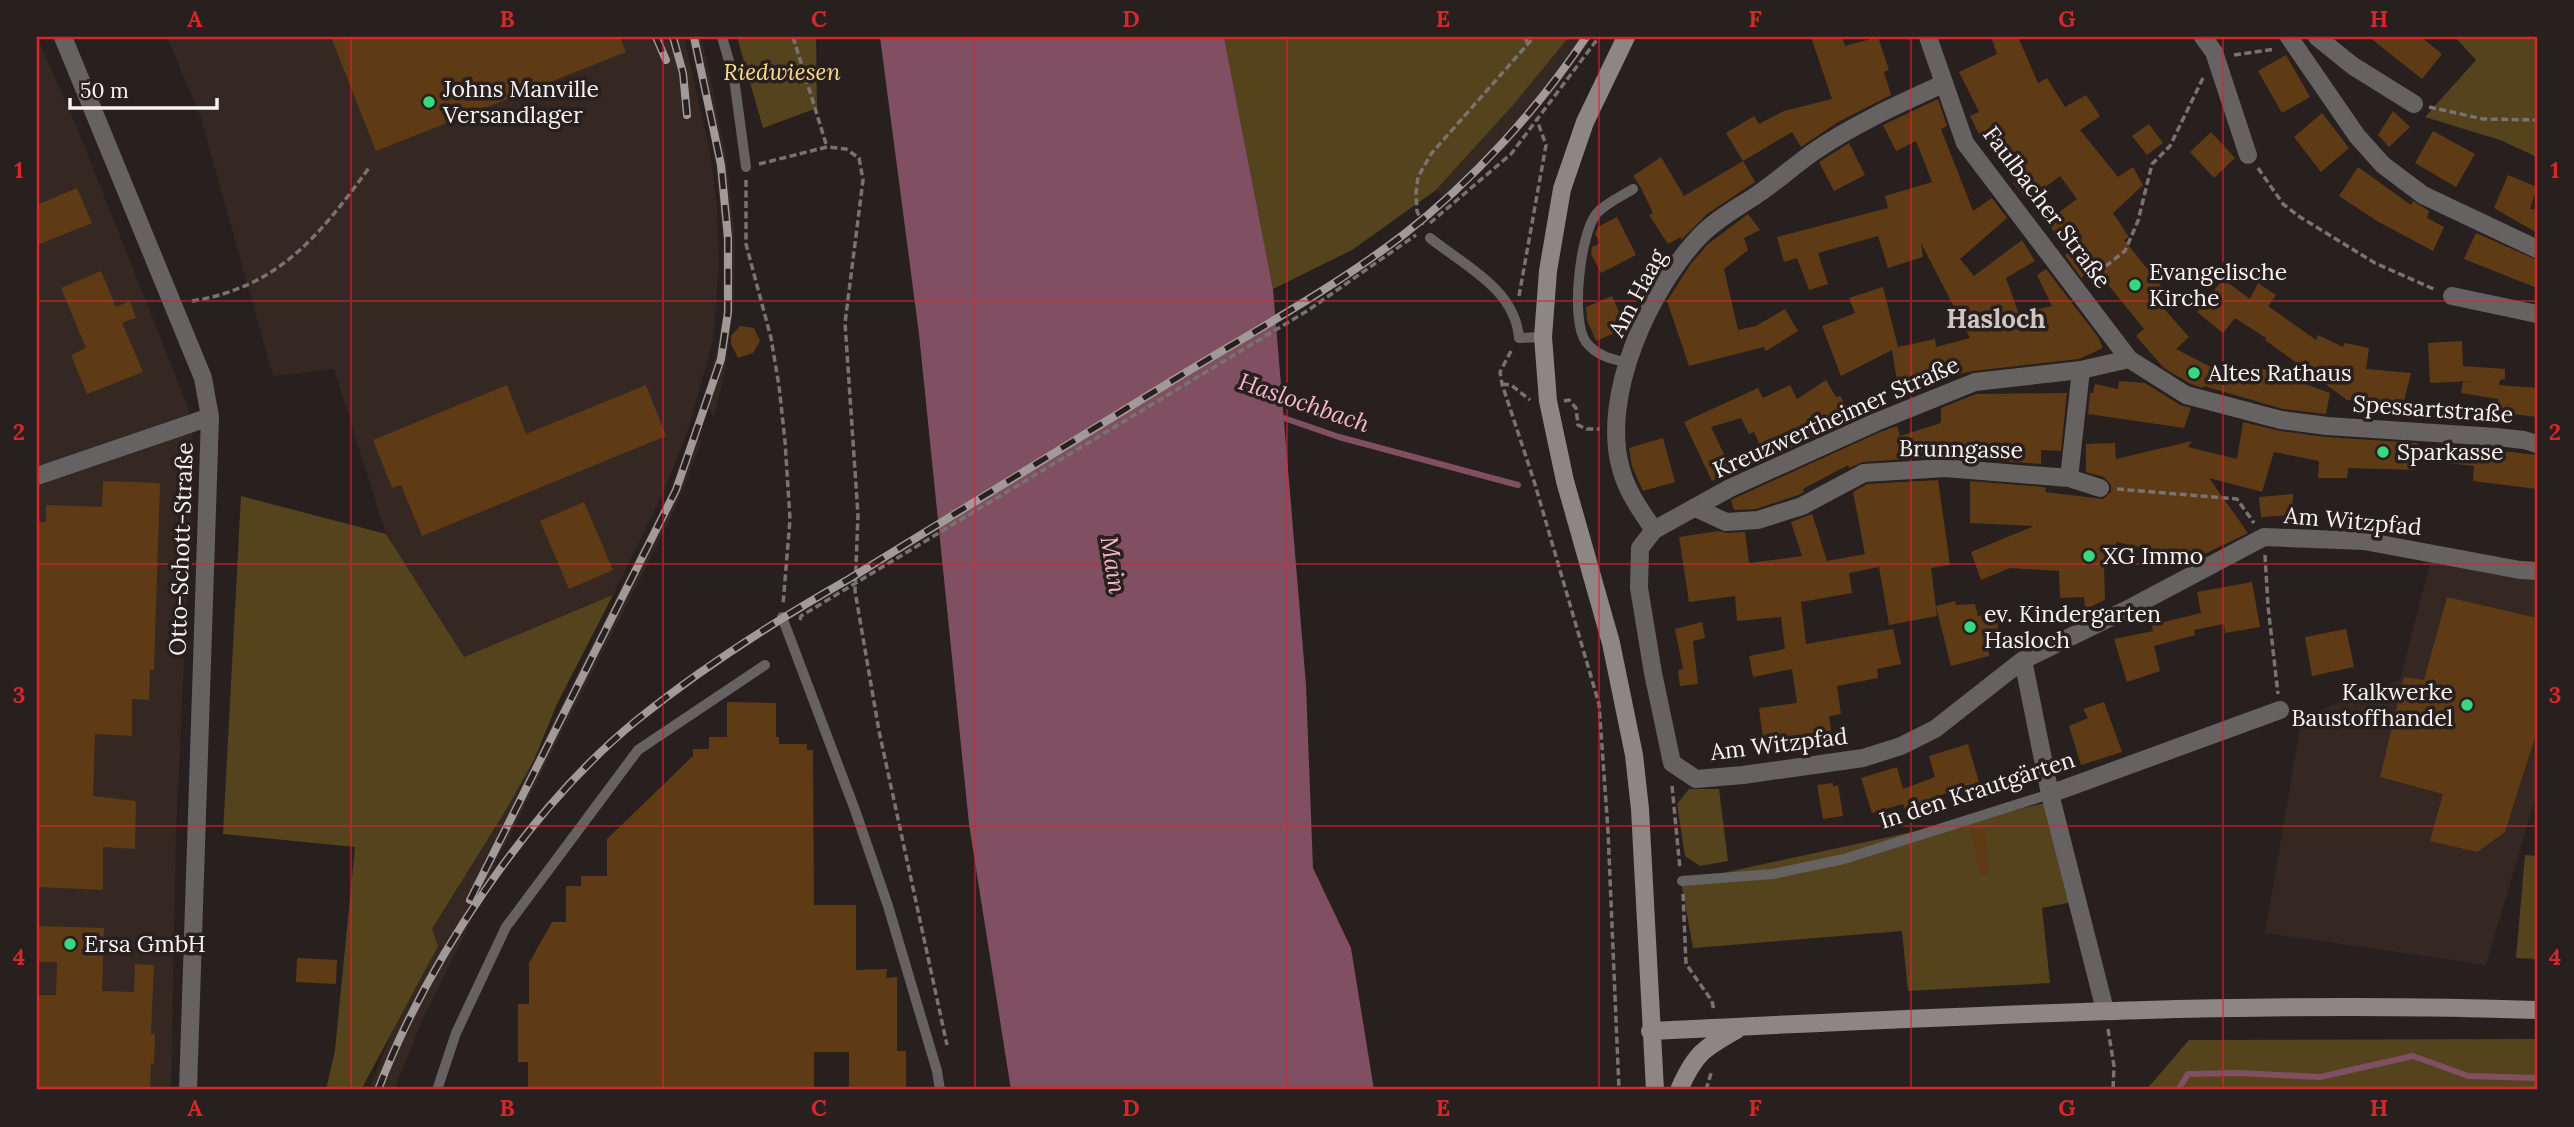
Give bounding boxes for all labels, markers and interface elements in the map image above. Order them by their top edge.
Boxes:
text: A [187,4,203,33]
text: B [499,4,515,33]
text: C [811,4,827,33]
text: D [1122,4,1140,33]
text: E [1436,4,1450,33]
text: F [1748,4,1762,33]
text: G [2058,4,2076,33]
text: H [2370,4,2388,33]
park label: Riedwiesen [723,57,841,86]
scale bar [70,66,217,110]
place label: Johns Manville Versandlager [442,74,599,129]
text: 50 m [80,77,129,104]
marker: Johns Manville Versandlager [421,94,437,110]
street label: Faulbacher Straße [1977,120,2118,293]
text: 1 [14,155,24,184]
text: 1 [2550,155,2560,184]
street label: Am Haag [1601,243,1672,342]
place label: Evangelische Kirche [2149,257,2287,312]
marker: Evangelische Kirche [2127,277,2143,293]
district label: Hasloch [1946,302,2046,335]
street label: Kreuzwertheimer Straße [1708,349,1963,484]
place label: Altes Rathaus [2207,358,2352,387]
marker: Altes Rathaus [2186,365,2202,381]
water label: Haslochbach [1235,366,1374,439]
street label: Spessartstraße [2352,388,2514,429]
text: 2 [13,417,25,446]
text: 2 [2549,417,2561,446]
street label: Brunngasse [1899,433,2023,464]
place label: Sparkasse [2397,437,2503,466]
street label: Otto-Schott-Straße [162,442,199,656]
marker: Sparkasse [2375,444,2391,460]
street label: Am Witzpfad [2282,500,2423,541]
water label: Main [1094,534,1133,596]
place label: XG Immo [2103,541,2203,570]
marker: XG Immo [2081,548,2097,564]
place label: ev. Kindergarten Hasloch [1984,599,2161,654]
marker: ev. Kindergarten Hasloch [1962,619,1978,635]
place label: Kalkwerke Baustoffhandel [2291,677,2453,732]
text: 3 [13,680,25,709]
text: 3 [2549,680,2561,709]
marker: Kalkwerke Baustoffhandel [2459,697,2475,713]
street label: Am Witzpfad [1708,721,1849,766]
street label: In den Krautgärten [1876,744,2078,835]
place label: Ersa GmbH [84,929,206,958]
marker: Ersa GmbH [62,936,78,952]
text: 4 [13,942,25,971]
text: 4 [2549,942,2561,971]
text: A [187,1093,203,1122]
text: B [499,1093,515,1122]
text: C [811,1093,827,1122]
text: D [1122,1093,1140,1122]
text: E [1436,1093,1450,1122]
text: F [1748,1093,1762,1122]
text: G [2058,1093,2076,1122]
text: H [2370,1093,2388,1122]

